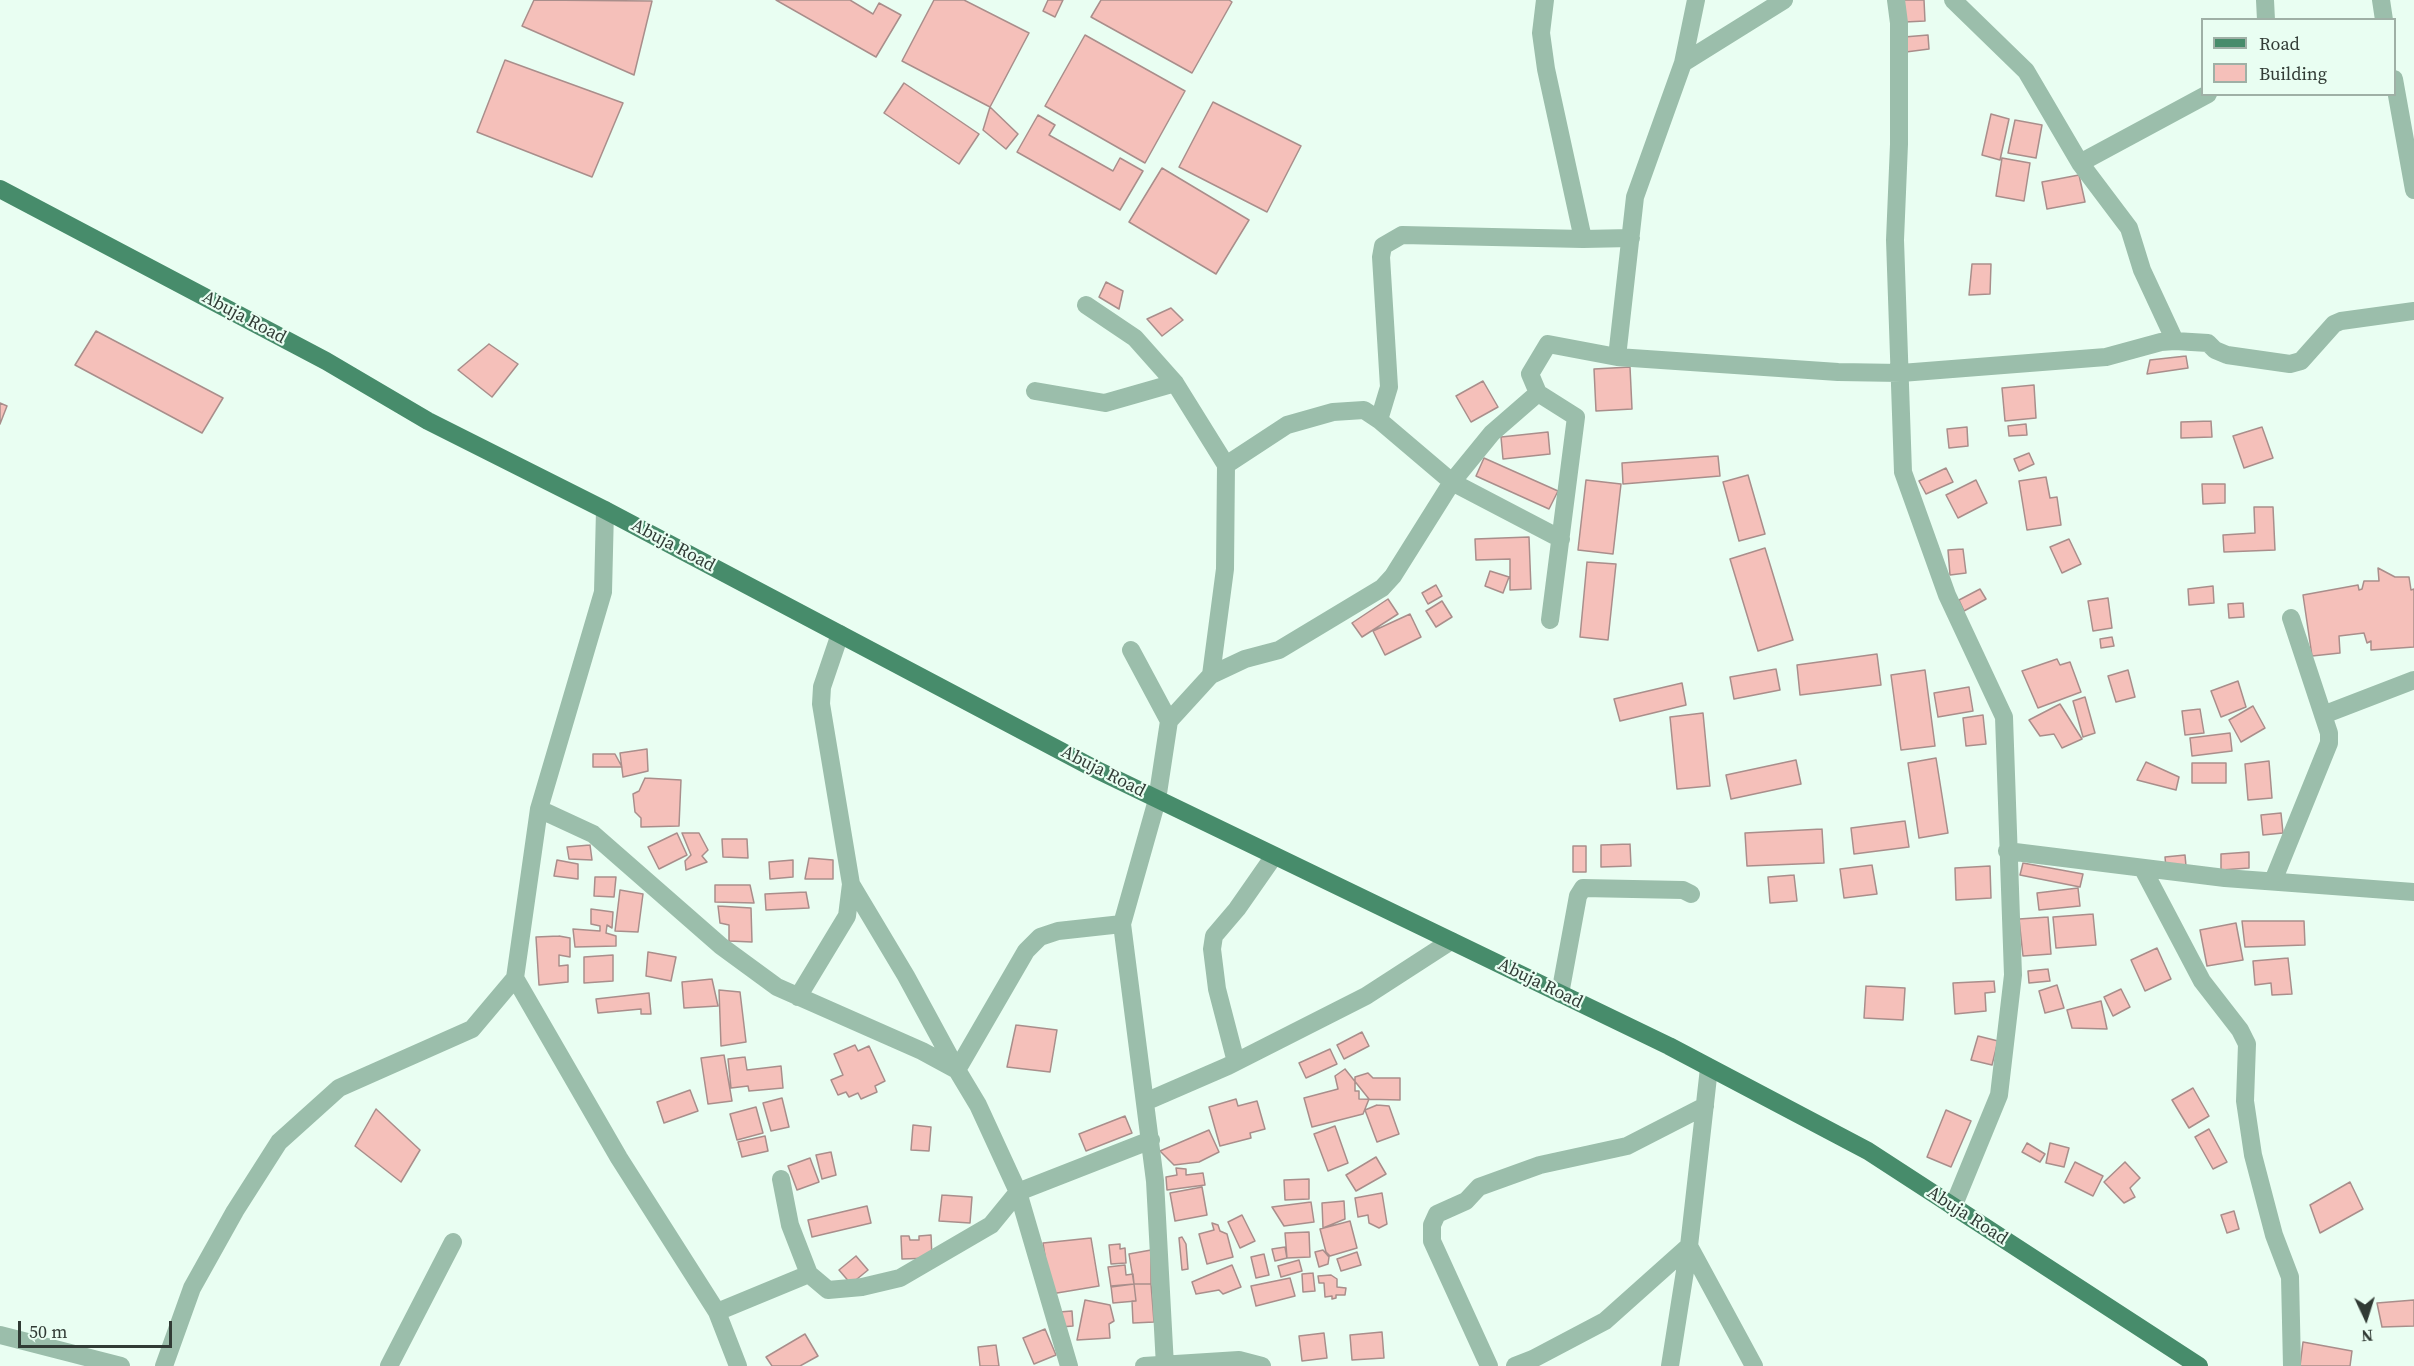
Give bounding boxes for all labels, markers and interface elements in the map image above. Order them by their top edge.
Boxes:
legend [2201,18,2396,96]
text: Road [2259,31,2300,56]
text: Building [2259,61,2327,86]
street label: Abuja Road [198,287,290,349]
street label: Abuja Road [627,515,719,577]
street label: Abuja Road [1057,742,1149,802]
street label: Abuja Road [1494,954,1586,1014]
street label: Abuja Road [1923,1182,2011,1250]
north arrow [2336,1288,2396,1348]
scale bar [21,1309,176,1347]
text: 50 m [29,1319,67,1344]
text: N [2361,1325,2374,1347]

